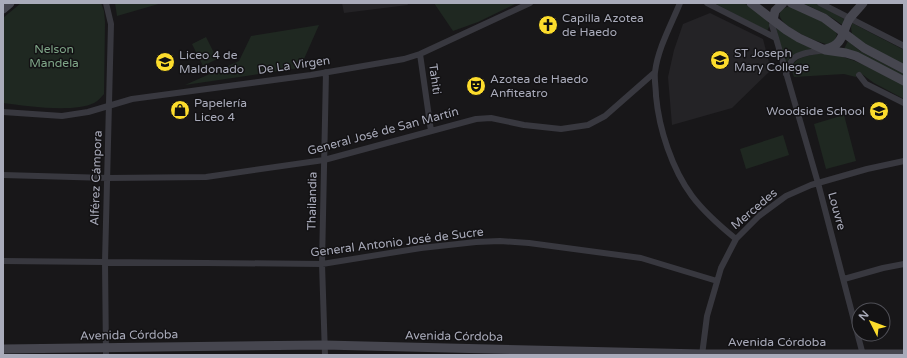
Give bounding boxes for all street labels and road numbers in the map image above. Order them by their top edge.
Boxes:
street label: De La Virgen [257,53,331,77]
street label: Tahiti [426,63,444,95]
street label: General José de San Martín [306,104,460,158]
street label: Alférez Cámpora [87,130,105,226]
street label: Thailandia [304,172,320,230]
street label: Mercedes [728,186,780,232]
street label: Louvre [825,190,849,232]
street label: General Antonio José de Sucre [310,224,485,260]
street label: Avenida Córdoba [80,327,178,343]
street label: Avenida Córdoba [405,328,503,344]
street label: Avenida Córdoba [728,335,826,349]

